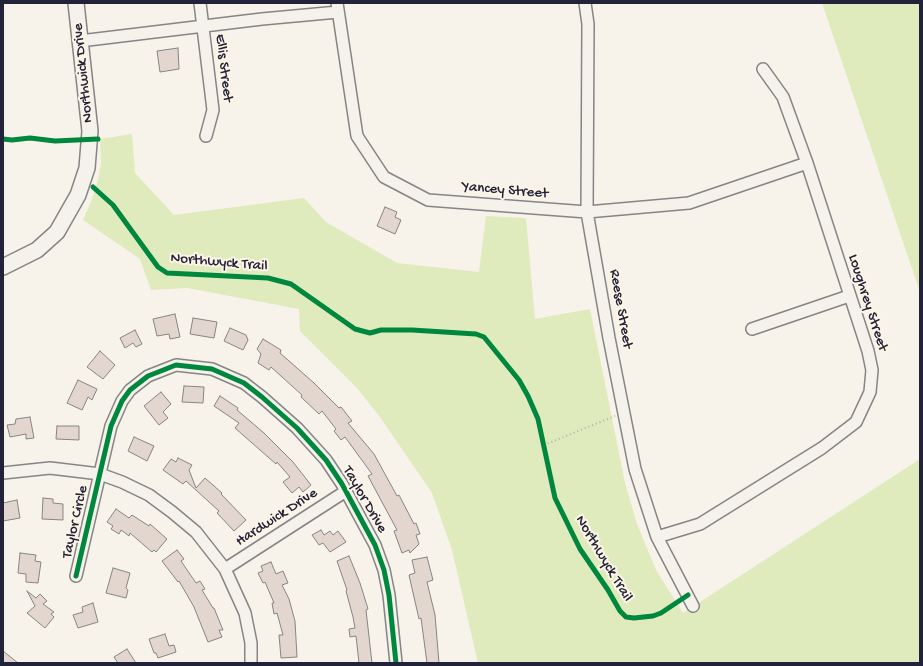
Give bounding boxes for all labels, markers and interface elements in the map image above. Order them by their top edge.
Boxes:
street label: Northwick Drive [70,22,98,124]
street label: Ellis Street [210,33,236,103]
street label: Yancey Street [461,178,549,204]
street label: Northwyck Trail [170,250,268,276]
street label: Loughrey Street [843,252,891,354]
street label: Reese Street [604,268,636,350]
street label: Taylor Drive [338,463,390,537]
street label: Taylor Circle [59,484,93,560]
street label: Hardwick Drive [233,485,321,551]
street label: Northwyck Trail [570,513,636,605]

